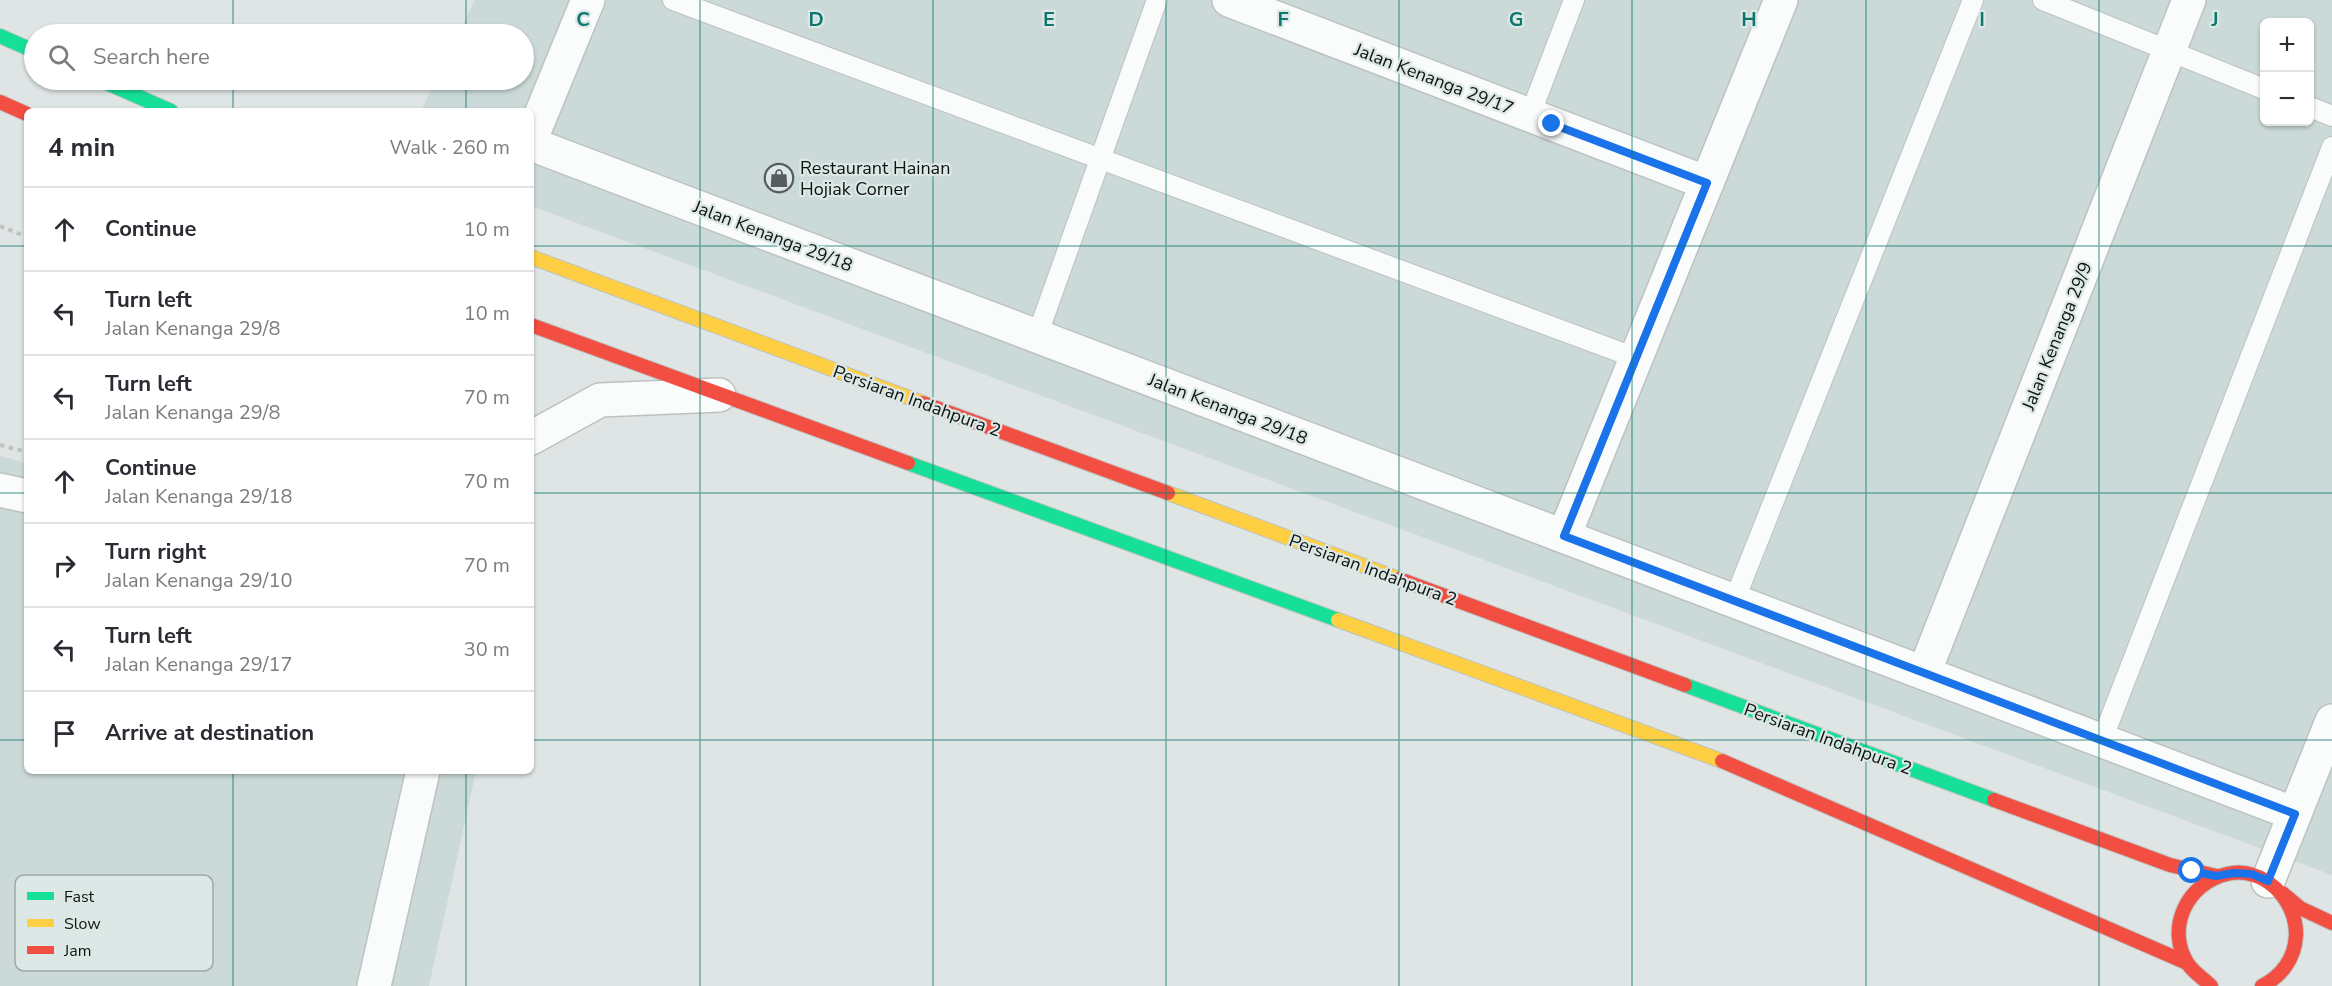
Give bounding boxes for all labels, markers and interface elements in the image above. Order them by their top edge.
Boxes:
text: C [576,6,590,33]
text: D [808,6,824,33]
text: E [1043,6,1055,33]
text: F [1277,6,1289,33]
text: G [1509,6,1523,33]
text: H [1741,6,1757,33]
text: I [1979,6,1985,33]
text: J [2210,6,2219,33]
map controls [2260,18,2314,126]
button: + [2260,18,2314,72]
search box [24,24,534,90]
street label: Jalan Kenanga 29/17 [1350,37,1517,120]
icon: search [45,41,78,74]
text: Search here [93,42,210,72]
button: − [2260,72,2314,126]
route end [1538,110,1564,136]
text: 4 min [48,130,115,165]
text: Walk · 260 m [390,134,510,161]
place label: Restaurant Hainan Hojiak Corner [800,156,950,201]
shop icon: Restaurant Hainan Hojiak Corner [763,162,795,194]
street label: Jalan Kenanga 29/18 [689,194,856,277]
icon: ahead [48,213,81,246]
text: Continue [105,214,196,244]
text: 10 m [464,216,510,243]
street label: Jalan Kenanga 29/9 [2016,258,2098,415]
text: Turn left [105,285,192,315]
icon: left [48,297,81,330]
text: 10 m [464,300,510,327]
text: Jalan Kenanga 29/8 [105,315,280,342]
street label: Persiaran Indahpura 2 [830,359,1004,443]
street label: Jalan Kenanga 29/18 [1144,367,1311,450]
text: Turn left [105,369,192,399]
icon: left [48,381,81,414]
text: 70 m [464,384,510,411]
text: Jalan Kenanga 29/8 [105,399,280,426]
text: Continue [105,453,196,483]
icon: ahead [48,465,81,498]
text: 70 m [464,468,510,495]
text: Jalan Kenanga 29/18 [105,483,292,510]
street label: Persiaran Indahpura 2 [1286,528,1460,612]
text: Turn right [105,537,206,567]
icon: right [48,549,81,582]
text: 70 m [464,552,510,579]
text: Jalan Kenanga 29/10 [105,567,292,594]
text: Turn left [105,621,192,651]
icon: left [48,633,81,666]
text: 30 m [464,636,510,663]
text: Jalan Kenanga 29/17 [105,651,292,678]
street label: Persiaran Indahpura 2 [1741,697,1915,781]
icon: arrive [48,717,81,750]
text: Arrive at destination [105,718,314,748]
route start [2178,857,2204,883]
legend [15,875,213,971]
text: Fast [64,886,95,908]
text: Slow [64,913,101,935]
text: Jam [63,940,91,962]

